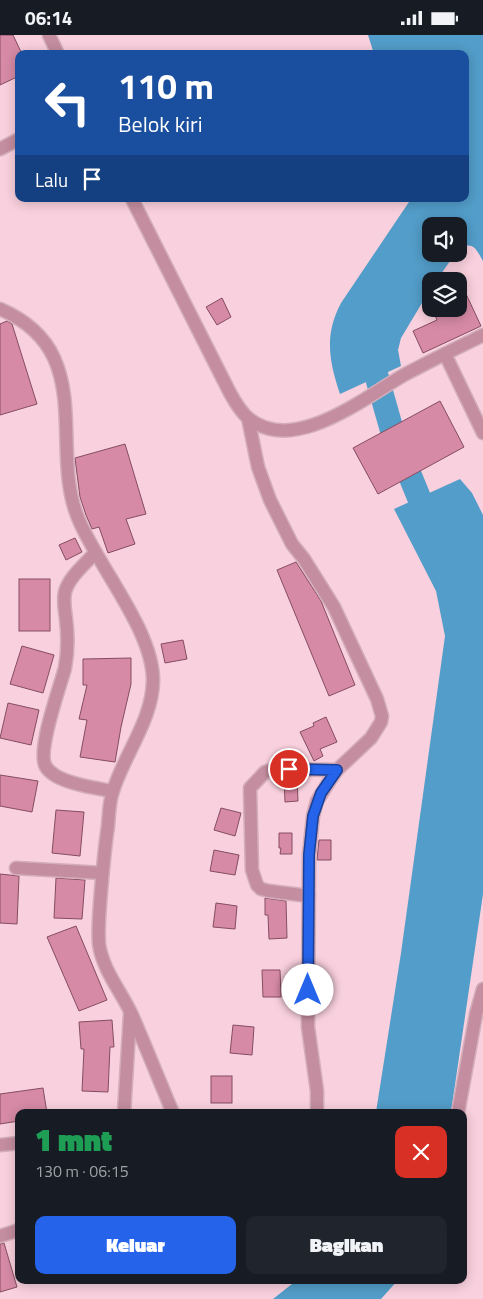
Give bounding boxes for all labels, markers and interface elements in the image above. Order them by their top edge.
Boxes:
text: 06:14 [25,3,72,32]
text: 110 m [118,59,214,113]
icon: left [35,70,100,135]
text: Belok kiri [118,107,203,141]
text: Lalu [35,165,68,194]
icon: arrive [78,165,106,193]
map controls [422,217,467,317]
button: sound [422,217,467,262]
button: layers [422,272,467,317]
pin [268,748,310,790]
icon: arrive [275,755,303,783]
position arrow [281,963,333,1015]
text: 1 mnt [35,1117,112,1163]
button: close [395,1126,447,1178]
text: 130 m · 06:15 [35,1159,129,1183]
button: Keluar [35,1216,236,1274]
button: Bagikan [246,1216,447,1274]

